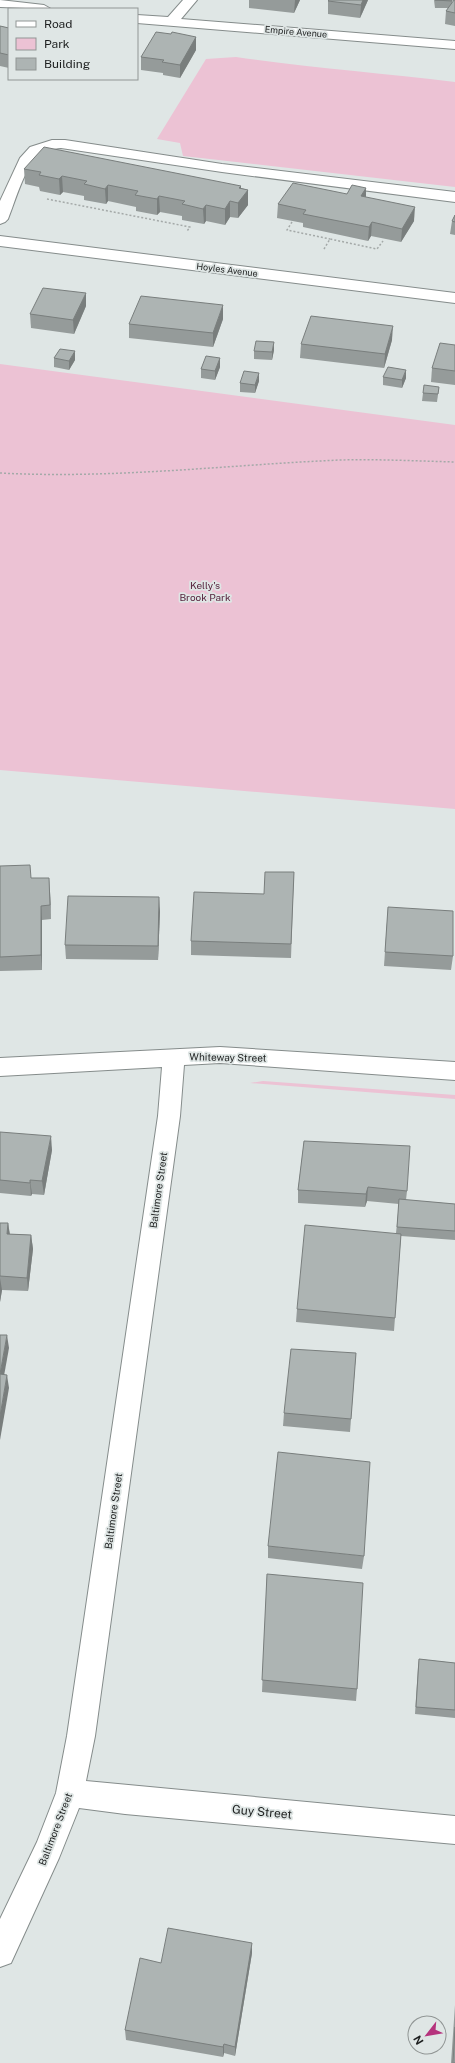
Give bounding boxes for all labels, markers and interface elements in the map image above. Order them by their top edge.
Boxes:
legend [8,8,138,80]
text: Road [44,17,72,31]
street label: Empire Avenue [264,23,328,40]
text: Park [44,37,70,51]
text: Building [44,57,90,71]
street label: Hoyles Avenue [196,260,258,279]
park label: Kelly's Brook Park [179,579,231,603]
street label: Whiteway Street [189,1050,267,1064]
street label: Baltimore Street [147,1151,169,1229]
street label: Baltimore Street [102,1472,124,1550]
street label: Baltimore Street [36,1791,74,1867]
street label: Guy Street [231,1802,293,1822]
north arrow [407,2015,447,2055]
text: N [411,2033,426,2047]

